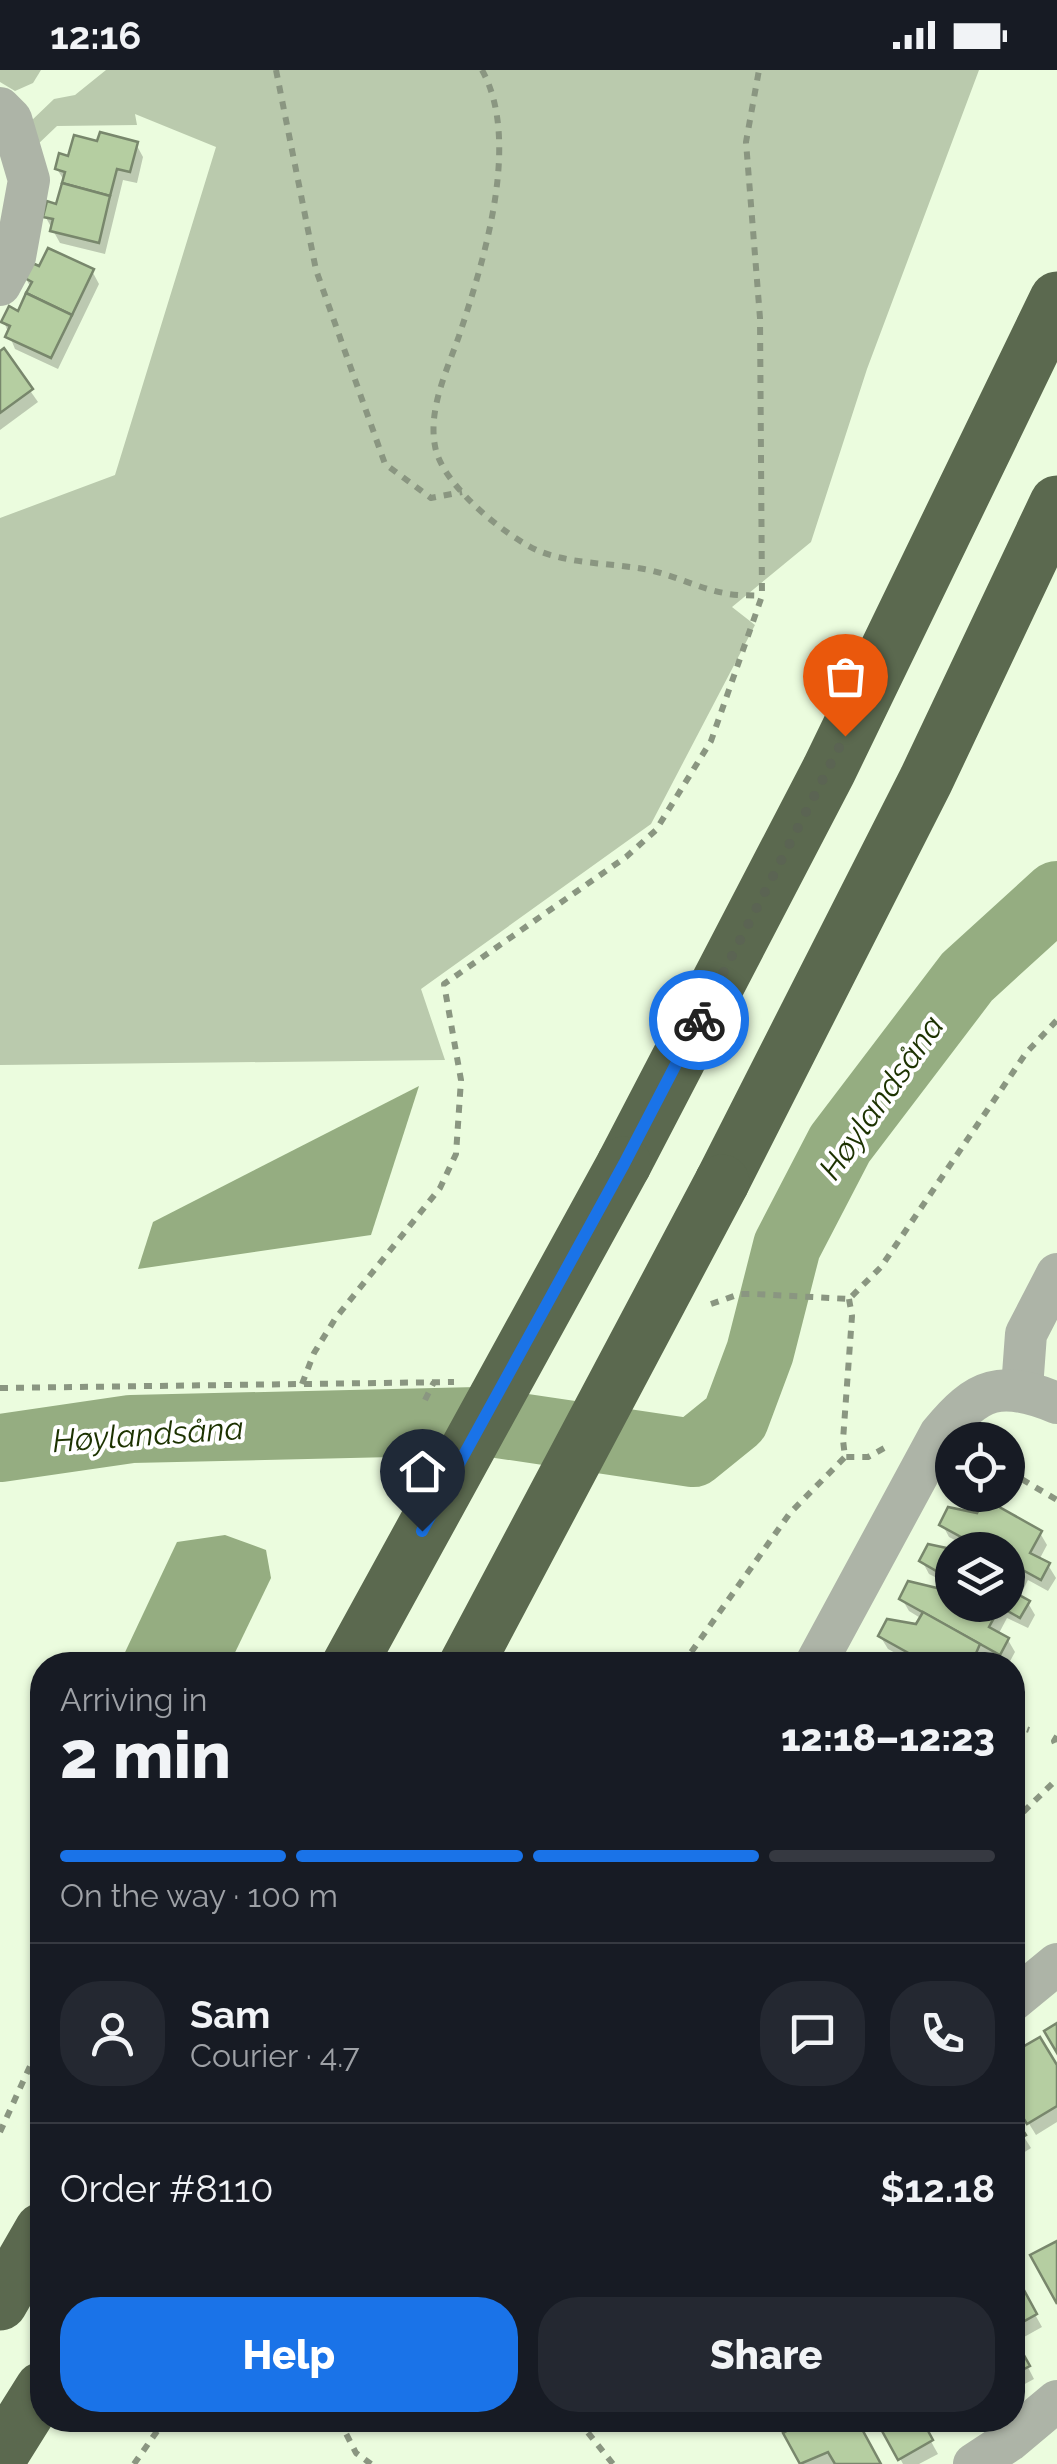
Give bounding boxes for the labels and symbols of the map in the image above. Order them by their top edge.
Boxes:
pin [803,634,888,737]
courier [649,970,749,1070]
water label: Høylandsåna [811,1008,951,1186]
water label: Høylandsåna [51,1409,245,1459]
pin [380,1429,465,1532]

